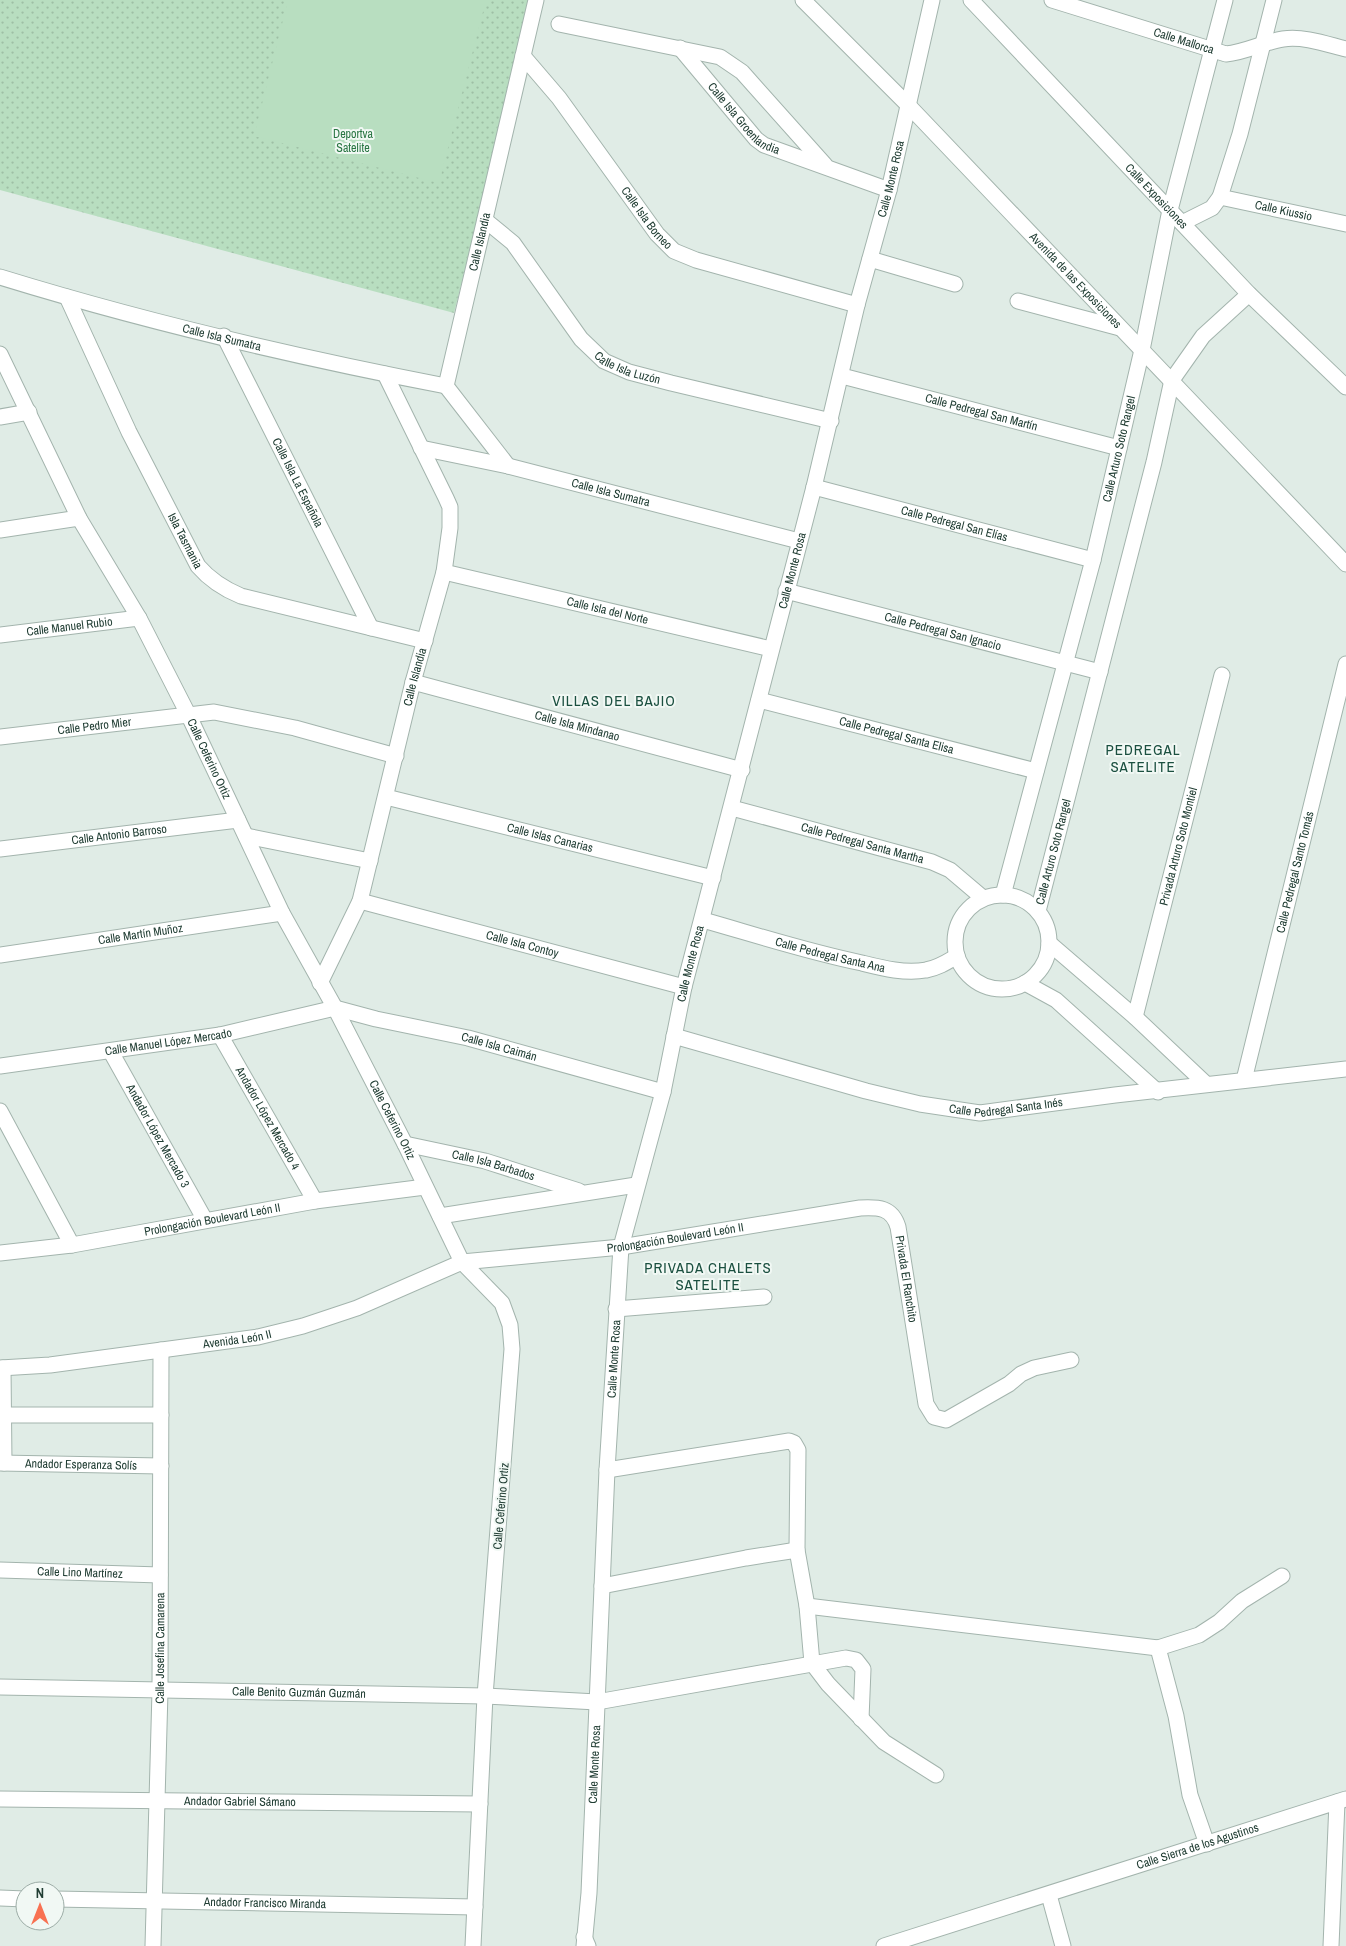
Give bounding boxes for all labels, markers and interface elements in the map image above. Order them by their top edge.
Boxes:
street label: Calle Mallorca [1152,24,1216,58]
street label: Calle Isla Groenlandia [704,79,782,158]
park label: Deportva Satelite [333,126,373,156]
street label: Calle Monte Rosa [874,139,908,219]
street label: Calle Exposiciones [1122,160,1191,232]
street label: Calle Isla Borneo [617,183,676,253]
street label: Calle Kiussio [1253,197,1314,225]
street label: Calle Islandia [465,210,494,273]
street label: Avenida de las Exposiciones [1025,228,1125,332]
street label: Calle Isla Sumatra [181,320,263,355]
street label: Calle Isla Luzón [591,348,662,388]
street label: Calle Pedregal San Martín [923,390,1039,435]
street label: Calle Arturo Soto Rangel [1099,394,1139,504]
street label: Calle Isla La Española [269,435,327,530]
street label: Calle Isla Sumatra [570,475,652,510]
street label: Calle Pedregal San Elías [899,502,1009,545]
street label: Isla Tasmania [164,510,206,572]
street label: Calle Monte Rosa [775,530,810,611]
street label: Calle Isla del Norte [565,593,650,628]
street label: Calle Pedregal San Ignacio [883,609,1003,654]
street label: Calle Manuel Rubio [26,613,113,640]
street label: Calle Islandia [399,645,430,708]
district label: VILLAS DEL BAJIO [552,690,676,711]
street label: Calle Isla Mindanao [533,707,621,745]
street label: Calle Pedregal Santa Elisa [837,713,956,758]
street label: Calle Pedro Mier [57,714,133,738]
street label: Calle Ceferino Ortiz [183,716,235,802]
district label: PEDREGAL SATELITE [1106,739,1181,777]
street label: Privada Arturo Soto Montiel [1156,786,1201,907]
street label: Calle Arturo Soto Rangel [1032,797,1075,906]
street label: Calle Pedregal Santo Tomás [1272,810,1318,935]
street label: Calle Islas Canarias [505,819,595,856]
street label: Calle Pedregal Santa Martha [799,819,926,868]
street label: Calle Antonio Barroso [71,821,168,848]
street label: Calle Martín Muñoz [97,920,184,948]
street label: Calle Monte Rosa [673,923,708,1003]
street label: Calle Isla Contoy [484,927,561,961]
street label: Calle Pedregal Santa Ana [773,933,887,976]
street label: Calle Manuel López Mercado [104,1024,233,1059]
street label: Calle Isla Caimán [460,1029,539,1065]
street label: Andador López Mercado 4 [231,1063,304,1173]
street label: Calle Ceferino Ortiz [365,1077,419,1162]
street label: Andador López Mercado 3 [122,1080,193,1190]
street label: Calle Pedregal Santa Inés [948,1094,1064,1121]
street label: Calle Isla Barbados [451,1146,537,1184]
street label: Prolongación Boulevard León II [143,1199,282,1240]
street label: Prolongación Boulevard León II [606,1219,745,1256]
street label: Privada El Ranchito [891,1234,921,1324]
district label: PRIVADA CHALETS SATELITE [644,1257,772,1295]
street label: Calle Monte Rosa [604,1319,624,1398]
street label: Avenida León II [201,1326,273,1352]
street label: Andador Esperanza Solís [24,1455,137,1474]
street label: Calle Ceferino Ortiz [489,1462,513,1550]
street label: Calle Lino Martínez [37,1563,123,1582]
street label: Calle Josefina Camarena [152,1592,168,1704]
street label: Calle Benito Guzmán Guzmán [232,1683,366,1702]
street label: Calle Monte Rosa [585,1724,604,1804]
street label: Andador Gabriel Sámano [183,1793,296,1810]
street label: Calle Sierra de los Agustinos [1134,1819,1261,1873]
north arrow [15,1881,65,1931]
text: N [36,1884,44,1902]
street label: Andador Francisco Miranda [203,1894,327,1912]

